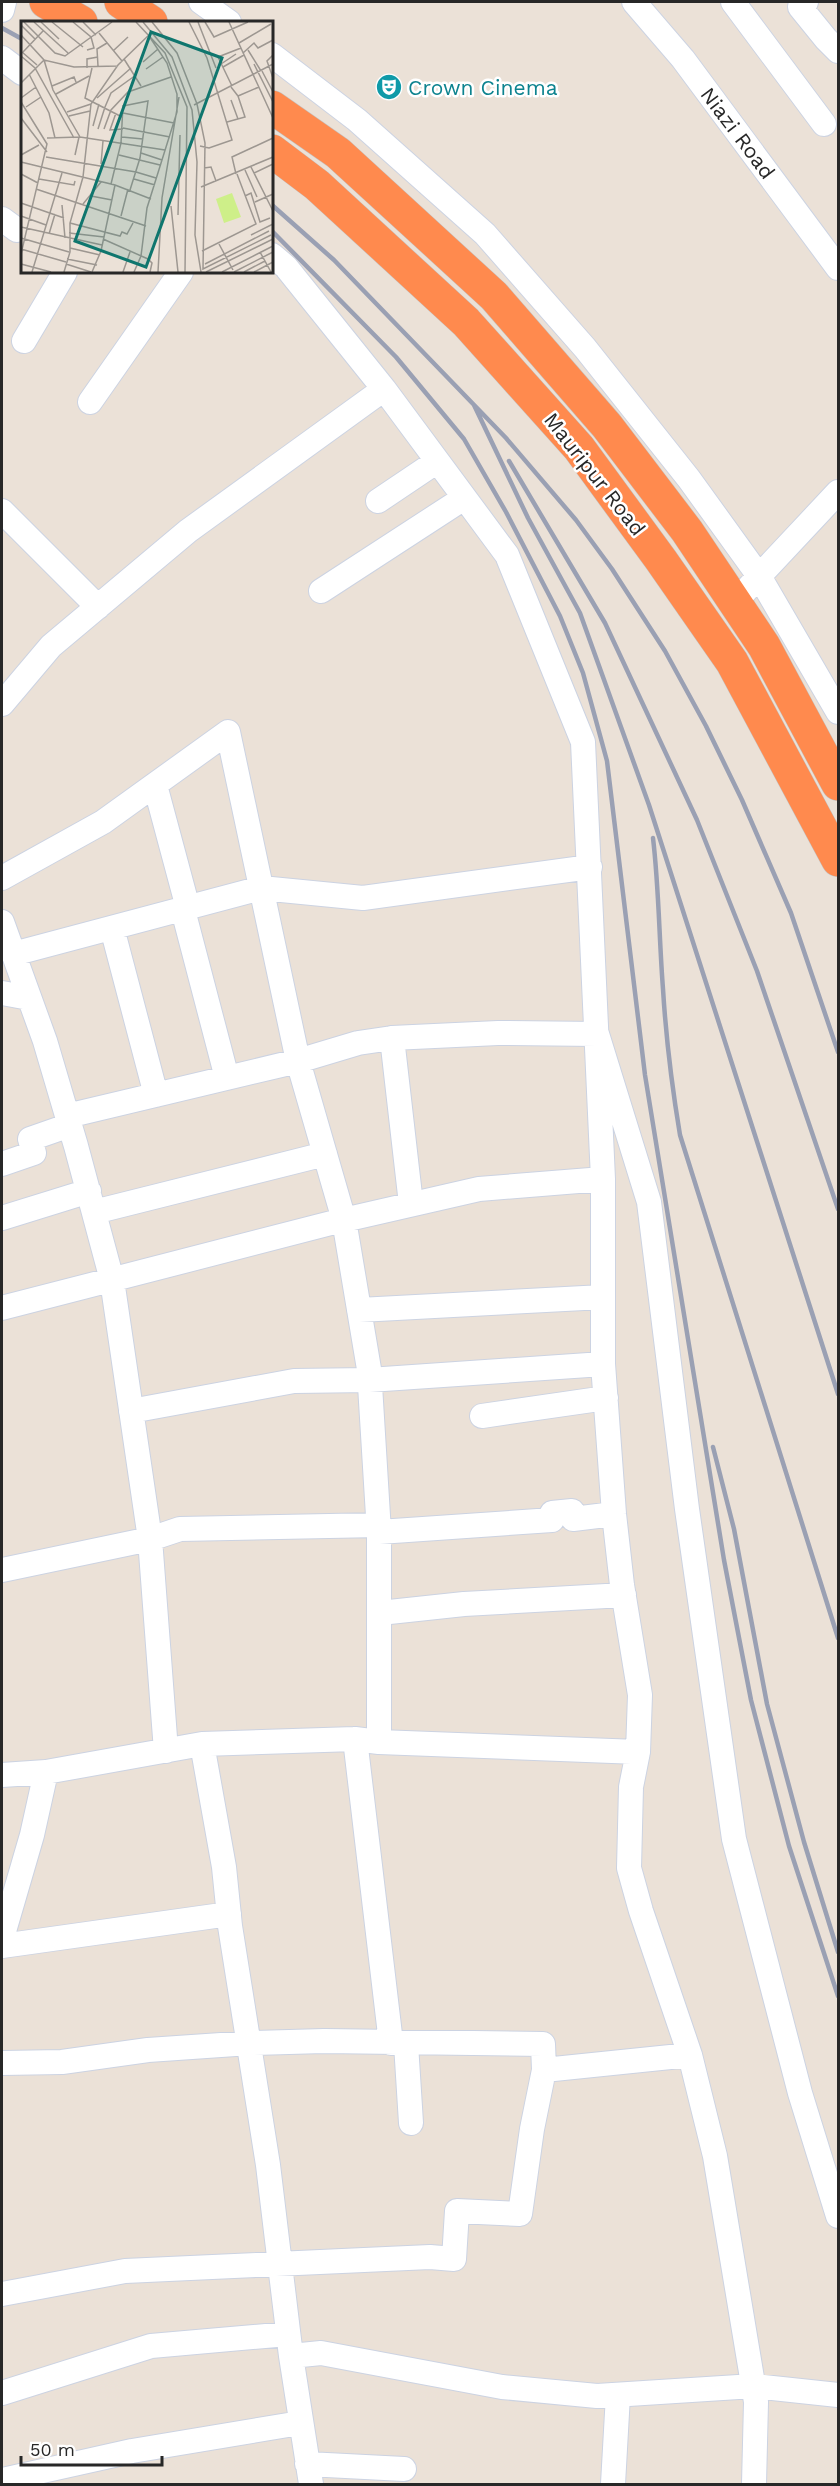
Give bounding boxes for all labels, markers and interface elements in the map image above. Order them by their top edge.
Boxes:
inset map [21,21,273,273]
theatre icon: Crown Cinema [374,72,404,102]
place label: Crown Cinema [408,75,558,100]
street label: Niazi Road [695,82,781,184]
street label: Mauripur Road [539,407,651,541]
scale bar [21,2429,162,2467]
text: 50 m [30,2439,75,2460]

